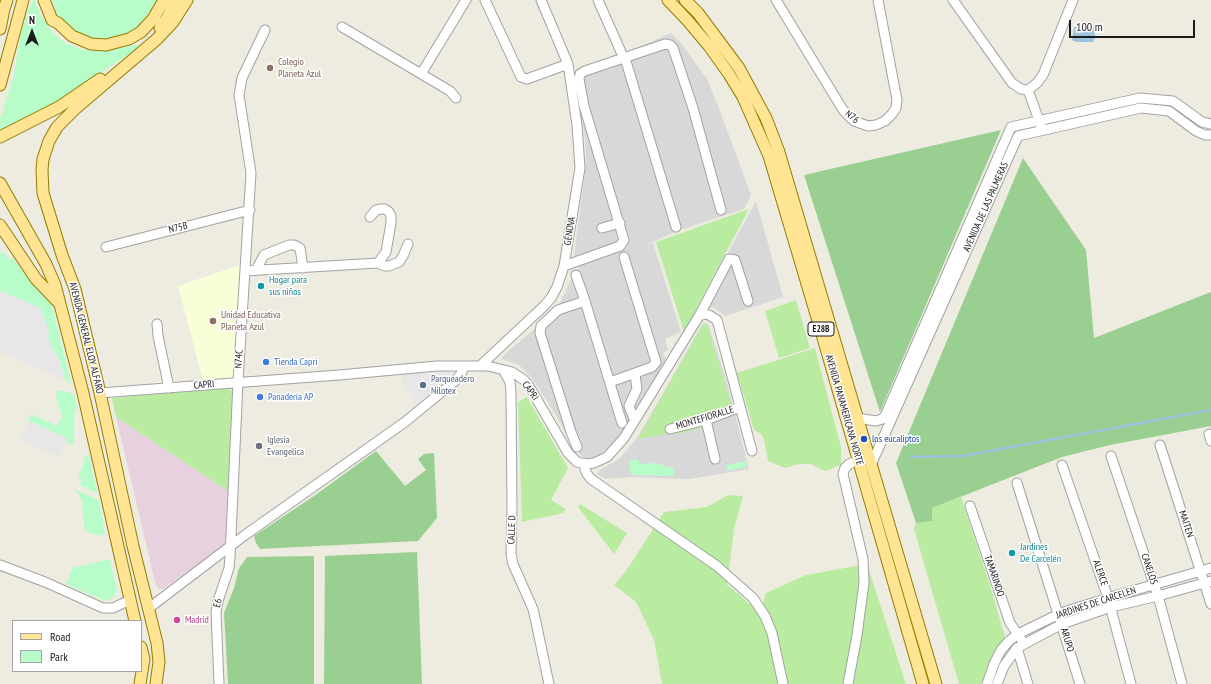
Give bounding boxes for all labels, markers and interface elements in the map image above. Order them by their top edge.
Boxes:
north arrow [12,12,52,52]
scale bar [1071,12,1197,38]
text: N [29,13,35,27]
text: 100 m [1076,19,1103,34]
place label: Colegio Planeta Azul [278,56,321,80]
marker: Colegio Planeta Azul [265,63,275,73]
street label: N76 [843,108,861,126]
street label: AVENIDA DE LAS PALMERAS [961,160,1011,254]
street label: GÉNOVA [562,216,578,246]
street label: N75B [167,220,189,236]
place label: Hogar para sus niños [269,274,307,298]
street label: AVENIDA GENERAL ELOY ALFARO [66,281,106,395]
marker: Hogar para sus niños [256,281,266,291]
place label: Unidad Educativa Planeta Azul [221,309,281,332]
marker: Unidad Educativa Planeta Azul [208,316,218,326]
road number: E28B [808,322,834,336]
street label: N74C [232,349,246,369]
street label: AVENIDA PANAMERICANA NORTE [822,353,866,467]
place label: Tienda Capri [274,356,317,368]
marker: Tienda Capri [261,357,271,367]
place label: Parqueadero Nilotex [431,373,474,396]
street label: CAPRI [193,378,215,392]
street label: CAPRI [519,379,541,403]
marker: Parqueadero Nilotex [418,380,428,390]
place label: Panadería AP [268,391,313,403]
marker: Panadería AP [255,392,265,402]
street label: MONTEFIORALLE [675,404,735,432]
place label: los eucaliptos [872,433,919,445]
place label: Iglesia Evangelica [267,434,304,458]
marker: los eucaliptos [859,434,869,444]
marker: Iglesia Evangelica [254,441,264,451]
street label: MAITEN [1176,509,1196,539]
street label: CALLE D [505,515,519,545]
place label: Jardines De Carcelén [1020,541,1061,564]
marker: Jardines De Carcelén [1007,548,1017,558]
street label: CANELOS [1138,552,1160,586]
street label: TAMARINDO [981,554,1007,598]
street label: ALERCE [1090,558,1110,588]
street label: JARDINES DE CARCELEN [1054,584,1138,622]
street label: E6 [211,597,225,609]
place label: Madrid [185,614,209,626]
marker: Madrid [172,615,182,625]
legend [12,620,142,672]
street label: ARUPO [1058,626,1076,654]
text: Road [50,629,70,644]
text: Park [50,649,68,664]

